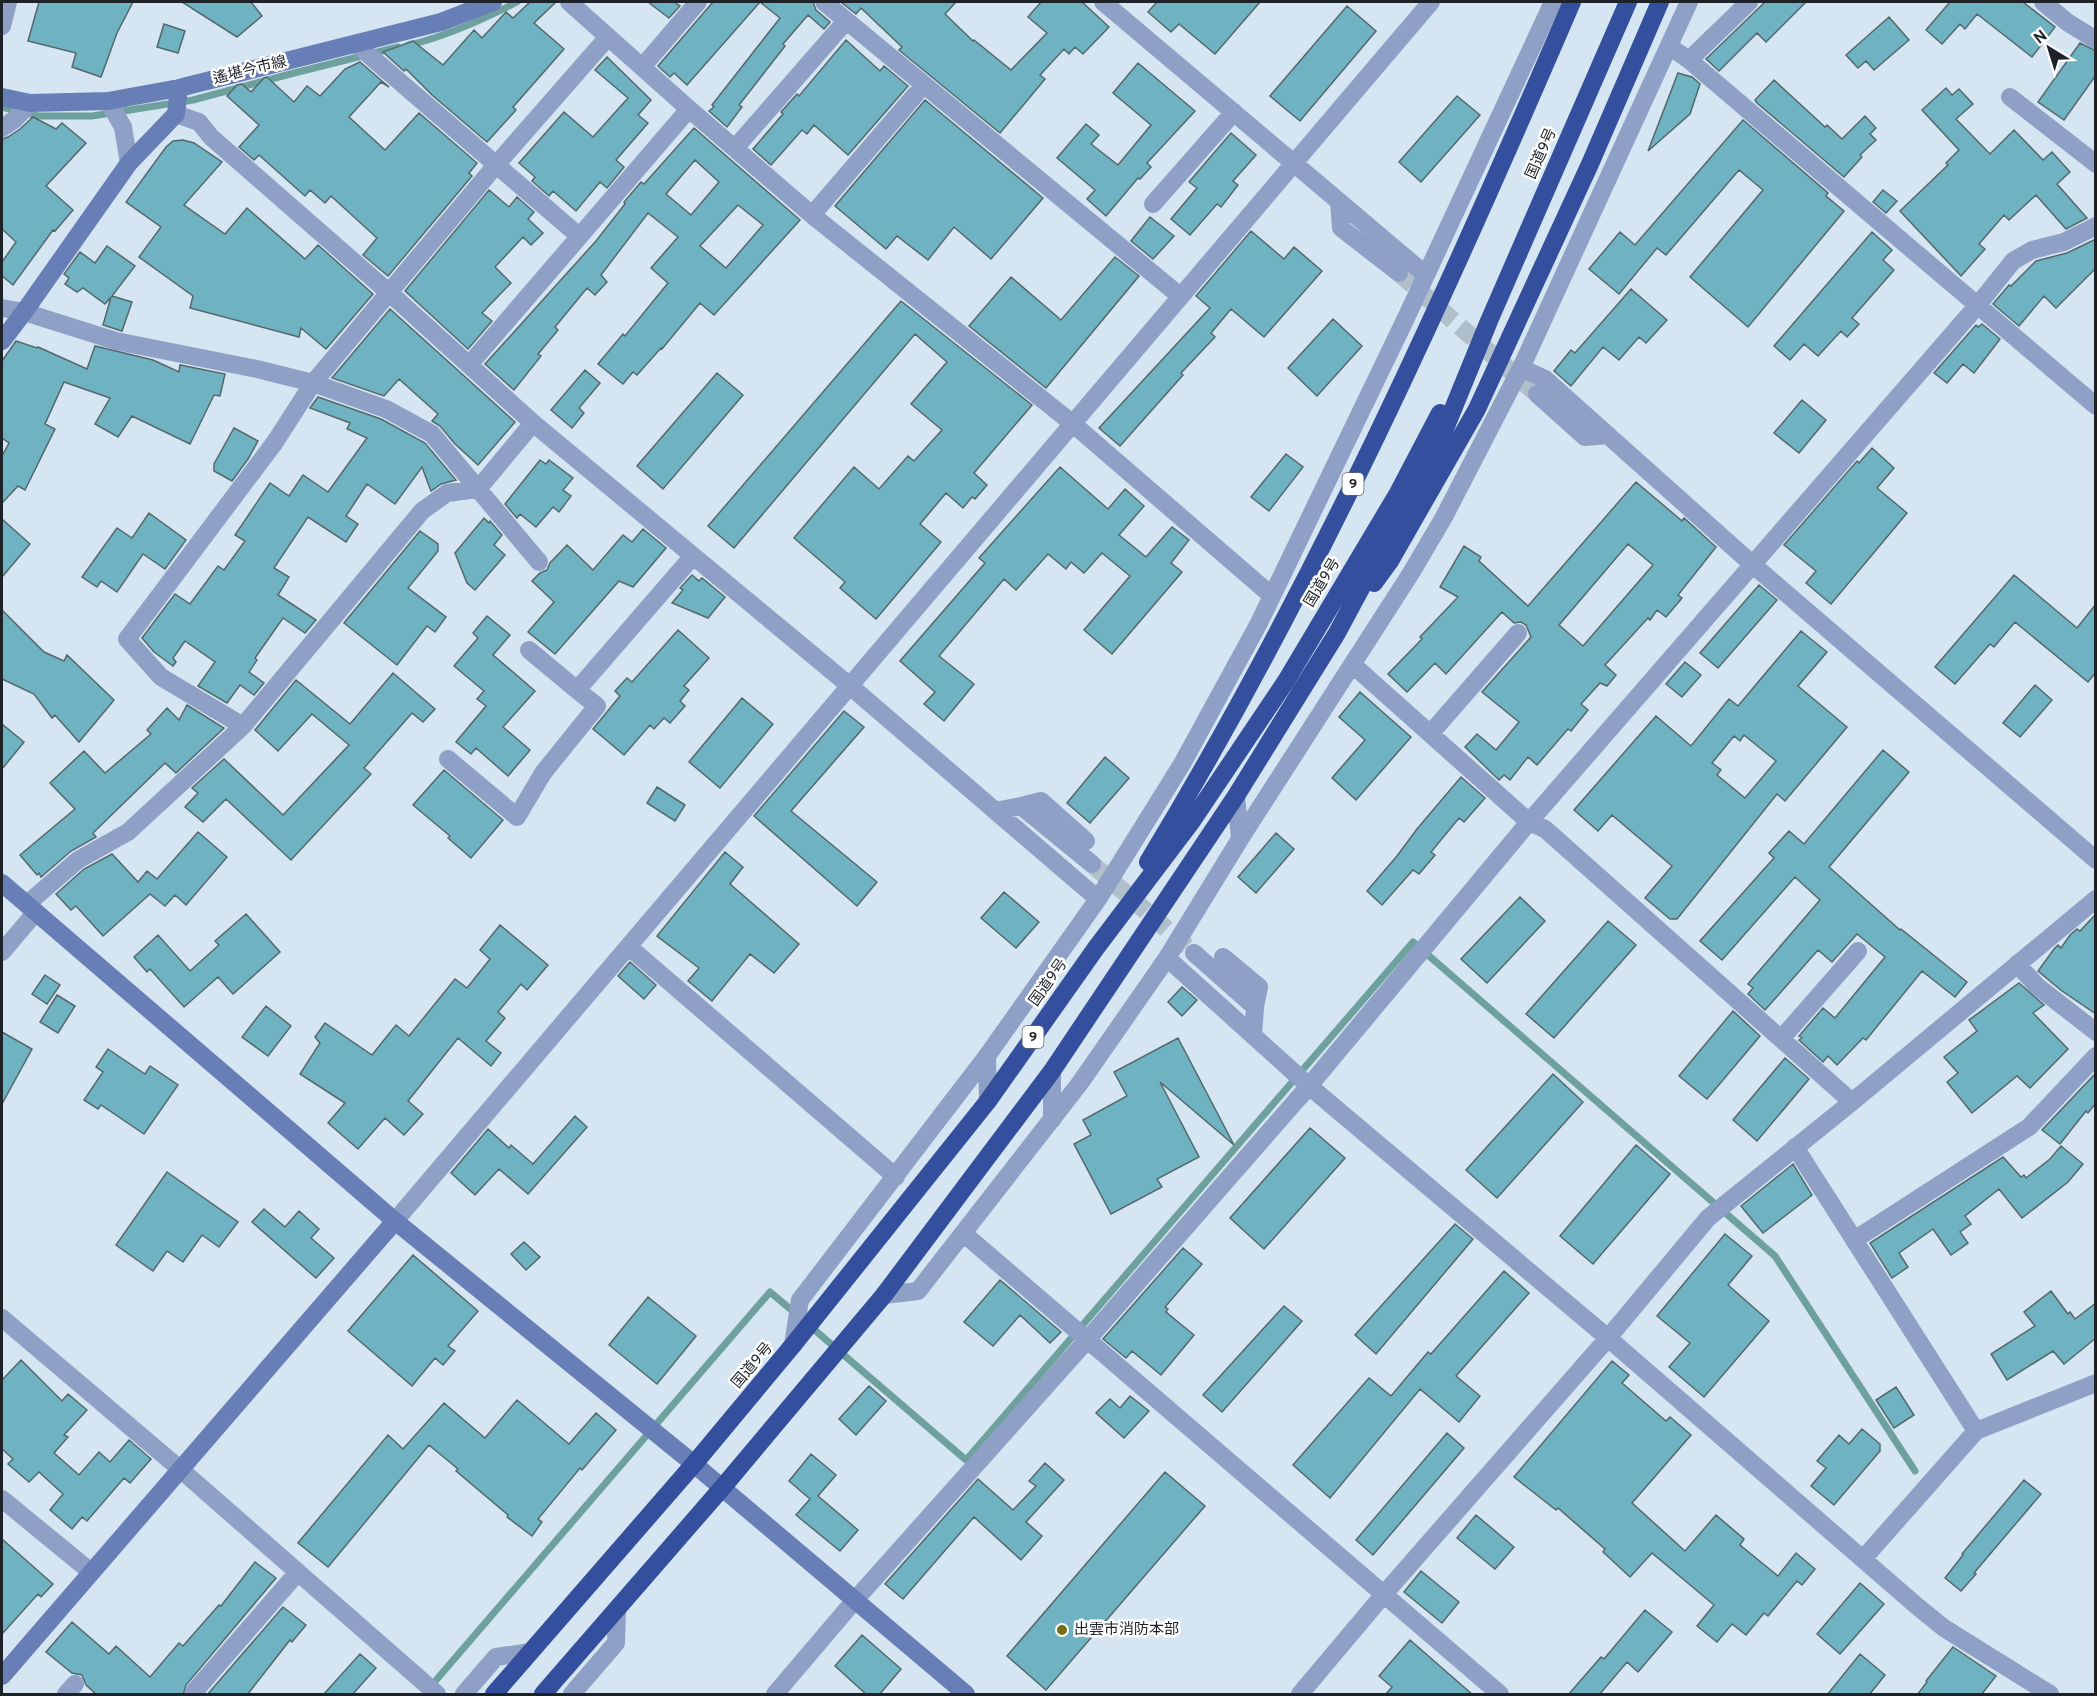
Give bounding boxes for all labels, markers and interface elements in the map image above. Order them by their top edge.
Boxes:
north arrow [2019,18,2079,78]
text: N [2030,26,2052,49]
street label: 遙堪今市線 [211,53,289,89]
street label: 国道9号 [1522,125,1562,183]
road number: 9 [1342,473,1364,495]
street label: 国道9号 [1301,555,1345,611]
street label: 国道9号 [1026,955,1072,1011]
road number: 9 [1022,1026,1044,1048]
street label: 国道9号 [728,1339,778,1393]
place label: 出雲市消防本部 [1074,1621,1179,1640]
marker: 出雲市消防本部 [1055,1623,1069,1637]

